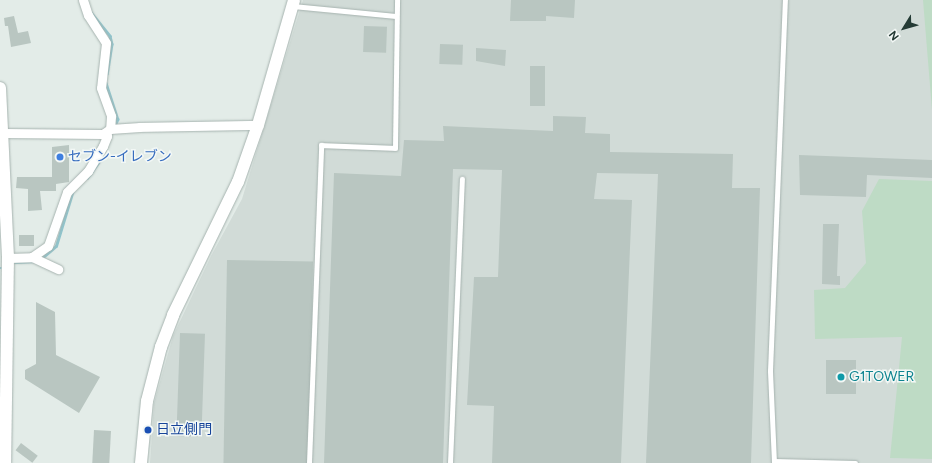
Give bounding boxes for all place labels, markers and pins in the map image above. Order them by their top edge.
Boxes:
place label: セブン-イレブン [68,149,172,165]
marker: セブン-イレブン [55,152,65,162]
place label: G1TOWER [849,369,914,385]
marker: G1TOWER [836,372,846,382]
place label: 日立側門 [156,422,212,438]
marker: 日立側門 [143,425,153,435]

